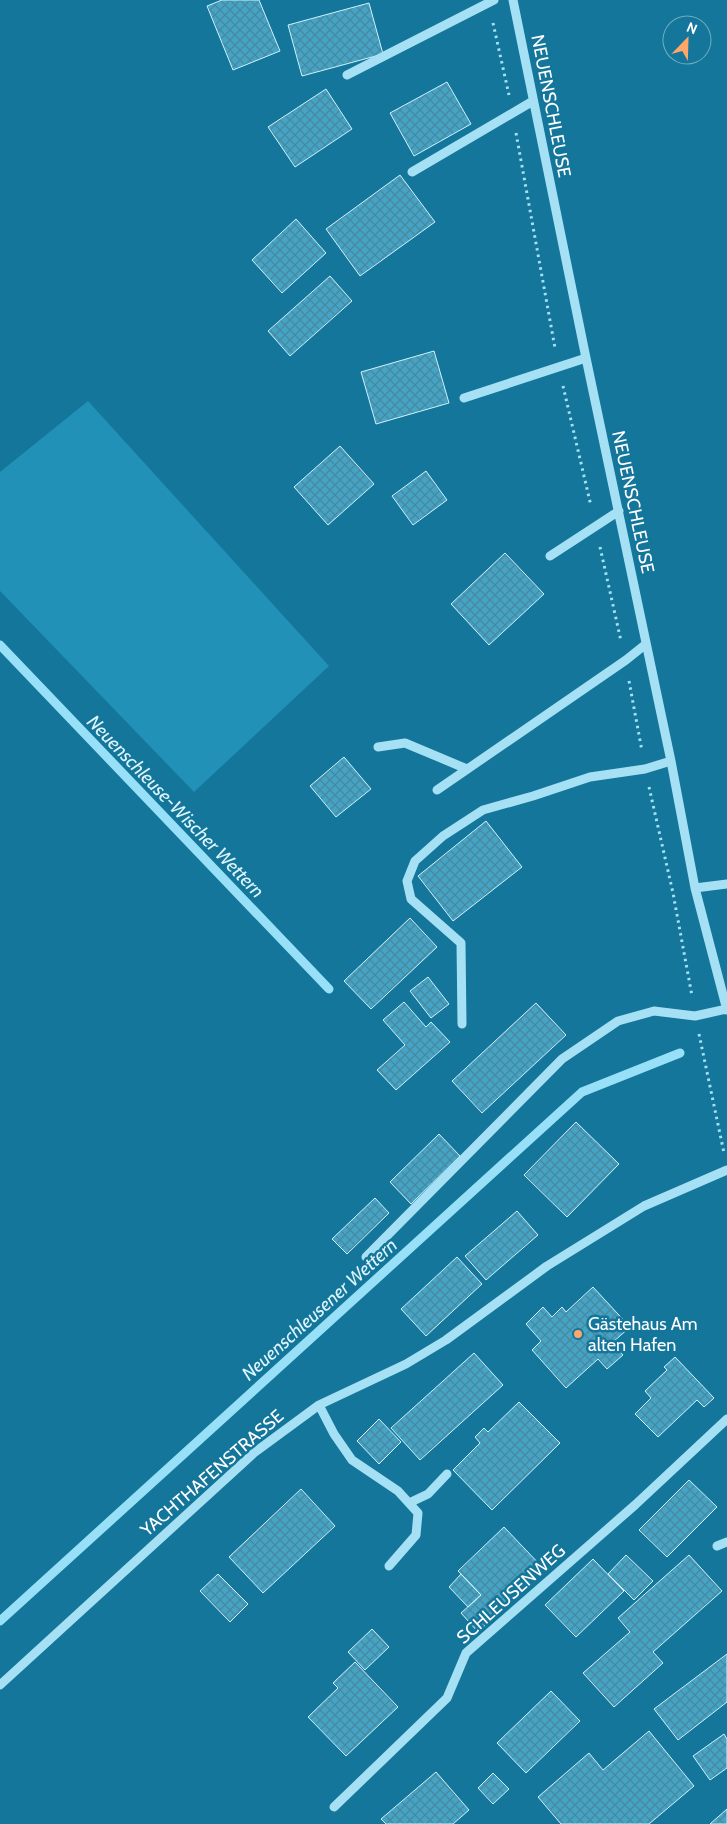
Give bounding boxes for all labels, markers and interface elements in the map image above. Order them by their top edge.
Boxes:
north arrow [662,15,712,65]
text: N [684,18,700,38]
street label: NEUENSCHLEUSE [526,33,576,179]
street label: NEUENSCHLEUSE [607,429,659,575]
water label: Neuenschleuse-Wischer Wettern [82,710,269,902]
water label: Neuenschleusener Wettern [237,1234,402,1385]
place label: Gästehaus Am alten Hafen [588,1313,698,1356]
marker: Gästehaus Am alten Hafen [572,1328,584,1340]
street label: YACHTHAFENSTRASSE [135,1405,288,1542]
street label: SCHLEUSENWEG [452,1540,570,1648]

